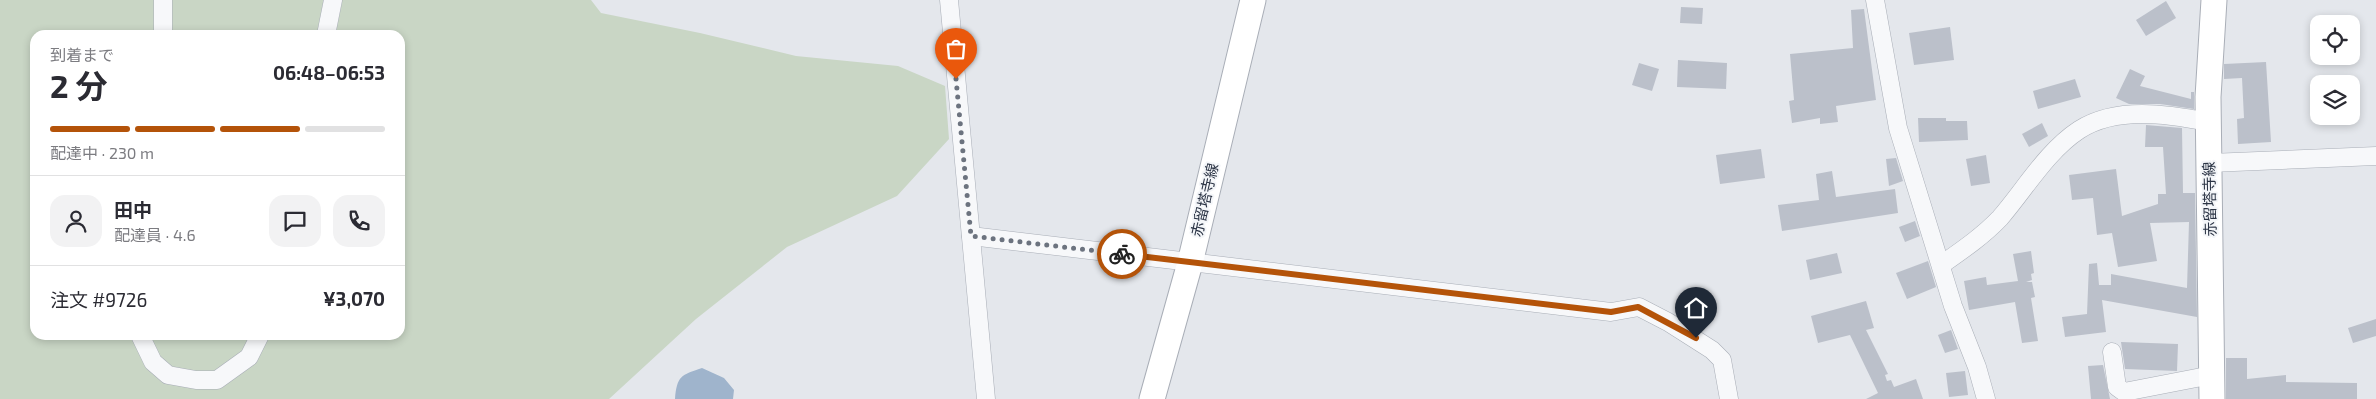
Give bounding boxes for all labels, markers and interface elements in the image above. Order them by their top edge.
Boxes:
map controls [2310,15,2360,125]
button: locate [2310,15,2360,65]
pin [935,28,977,79]
icon: bag [942,35,970,63]
text: 到着まで [50,45,114,64]
text: 06:48–06:53 [273,61,385,84]
text: 2 分 [50,66,108,104]
button: layers [2310,75,2360,125]
text: 配達中 · 230 m [50,143,154,162]
street label: 赤留塔寺線 [1187,161,1221,238]
street label: 赤留塔寺線 [2199,161,2219,237]
button: person [50,195,102,247]
button: chat [269,195,321,247]
button: phone [333,195,385,247]
text: 田中 [114,198,152,221]
text: 配達員 · 4.6 [114,225,196,244]
courier [1097,229,1147,279]
icon: bike [1108,240,1136,268]
text: ¥3,070 [323,287,385,310]
pin [1675,287,1717,338]
text: 注文 #9726 [50,288,147,311]
icon: home [1682,294,1710,322]

